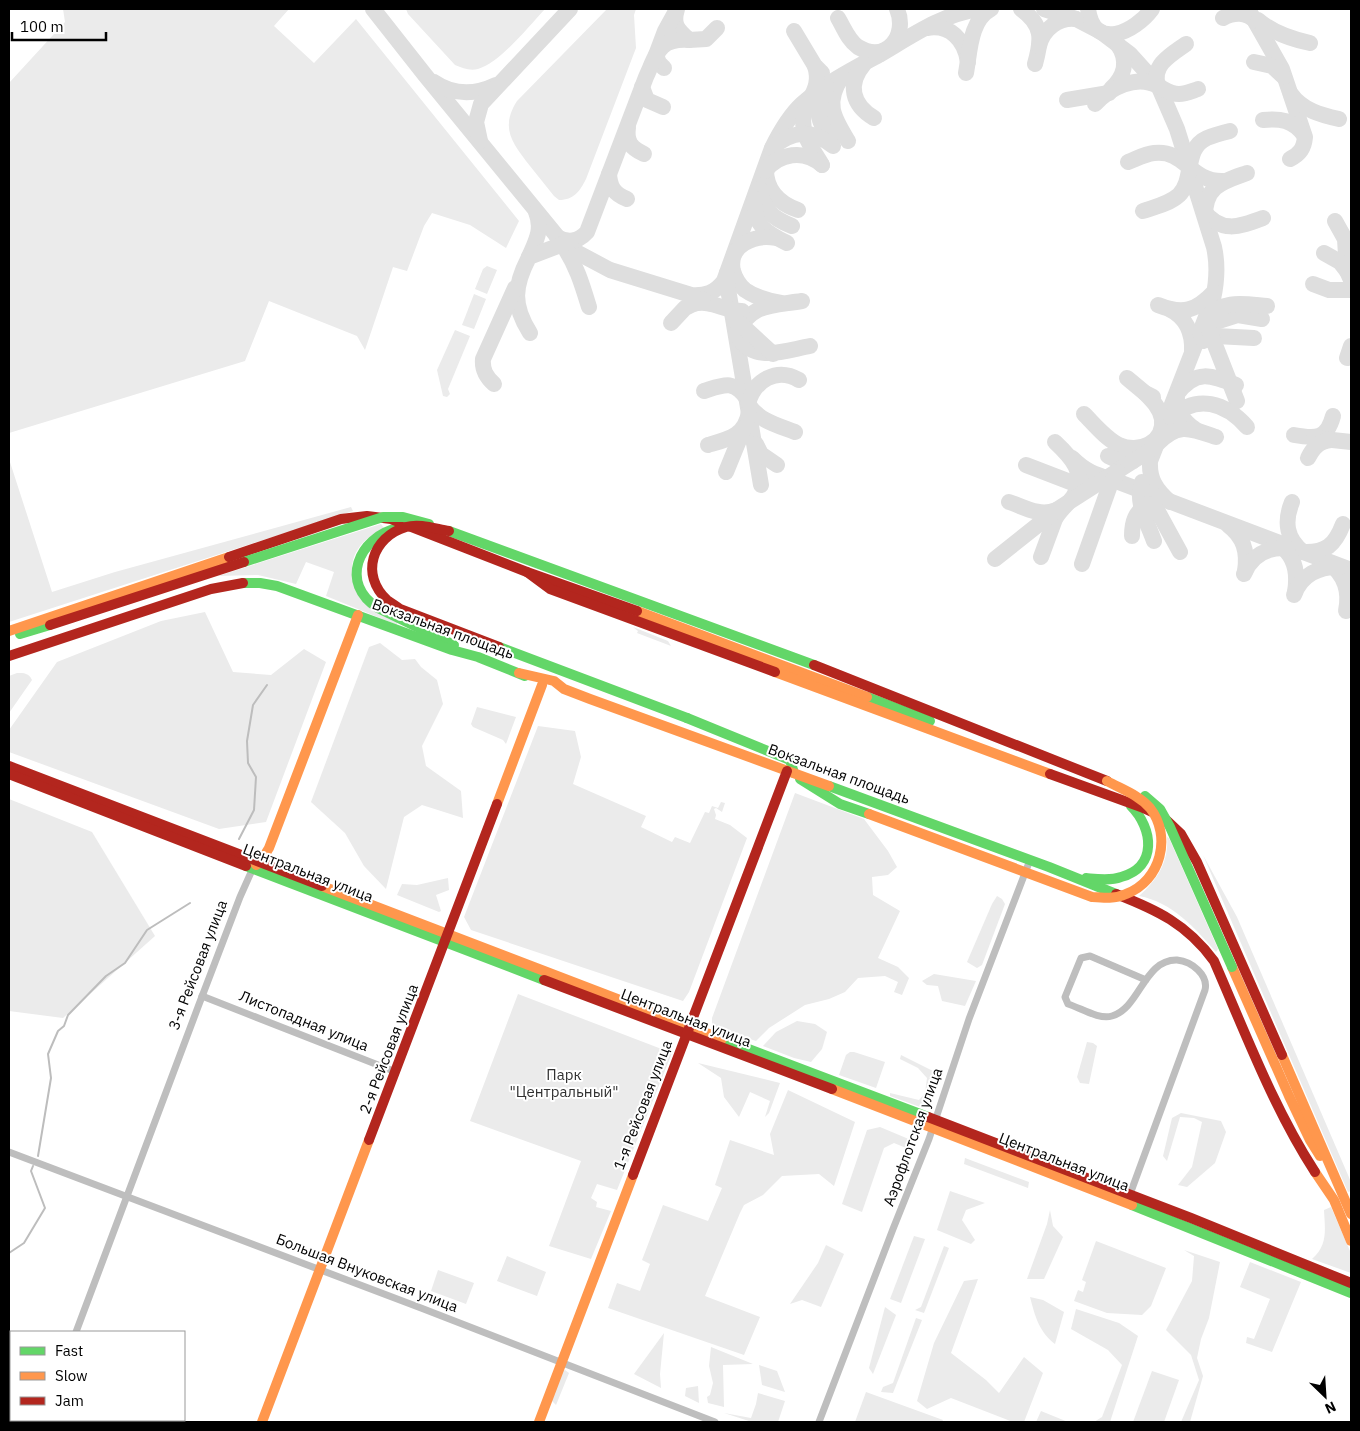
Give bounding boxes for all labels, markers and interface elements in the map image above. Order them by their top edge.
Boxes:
scale bar [12,10,106,42]
text: 100 m [20,17,64,36]
street label: Вокзальная площадь [370,594,517,663]
street label: Вокзальная площадь [766,739,913,808]
street label: Центральная улица [240,839,376,906]
street label: 3-я Рейсовая улица [164,897,231,1032]
street label: 2-я Рейсовая улица [355,981,422,1116]
street label: Центральная улица [618,984,754,1051]
street label: Листопадная улица [237,986,372,1055]
street label: 1-я Рейсовая улица [609,1037,676,1172]
park label: Парк "Центральный" [509,1065,619,1101]
street label: Аэрофлотская улица [879,1065,946,1209]
street label: Центральная улица [996,1128,1132,1195]
street label: Большая Внуковская улица [274,1229,461,1316]
legend [10,1331,185,1421]
text: Fast [55,1341,83,1360]
text: Slow [55,1366,88,1385]
north arrow [1300,1371,1350,1421]
text: Jam [55,1391,84,1410]
text: N [1322,1397,1339,1418]

